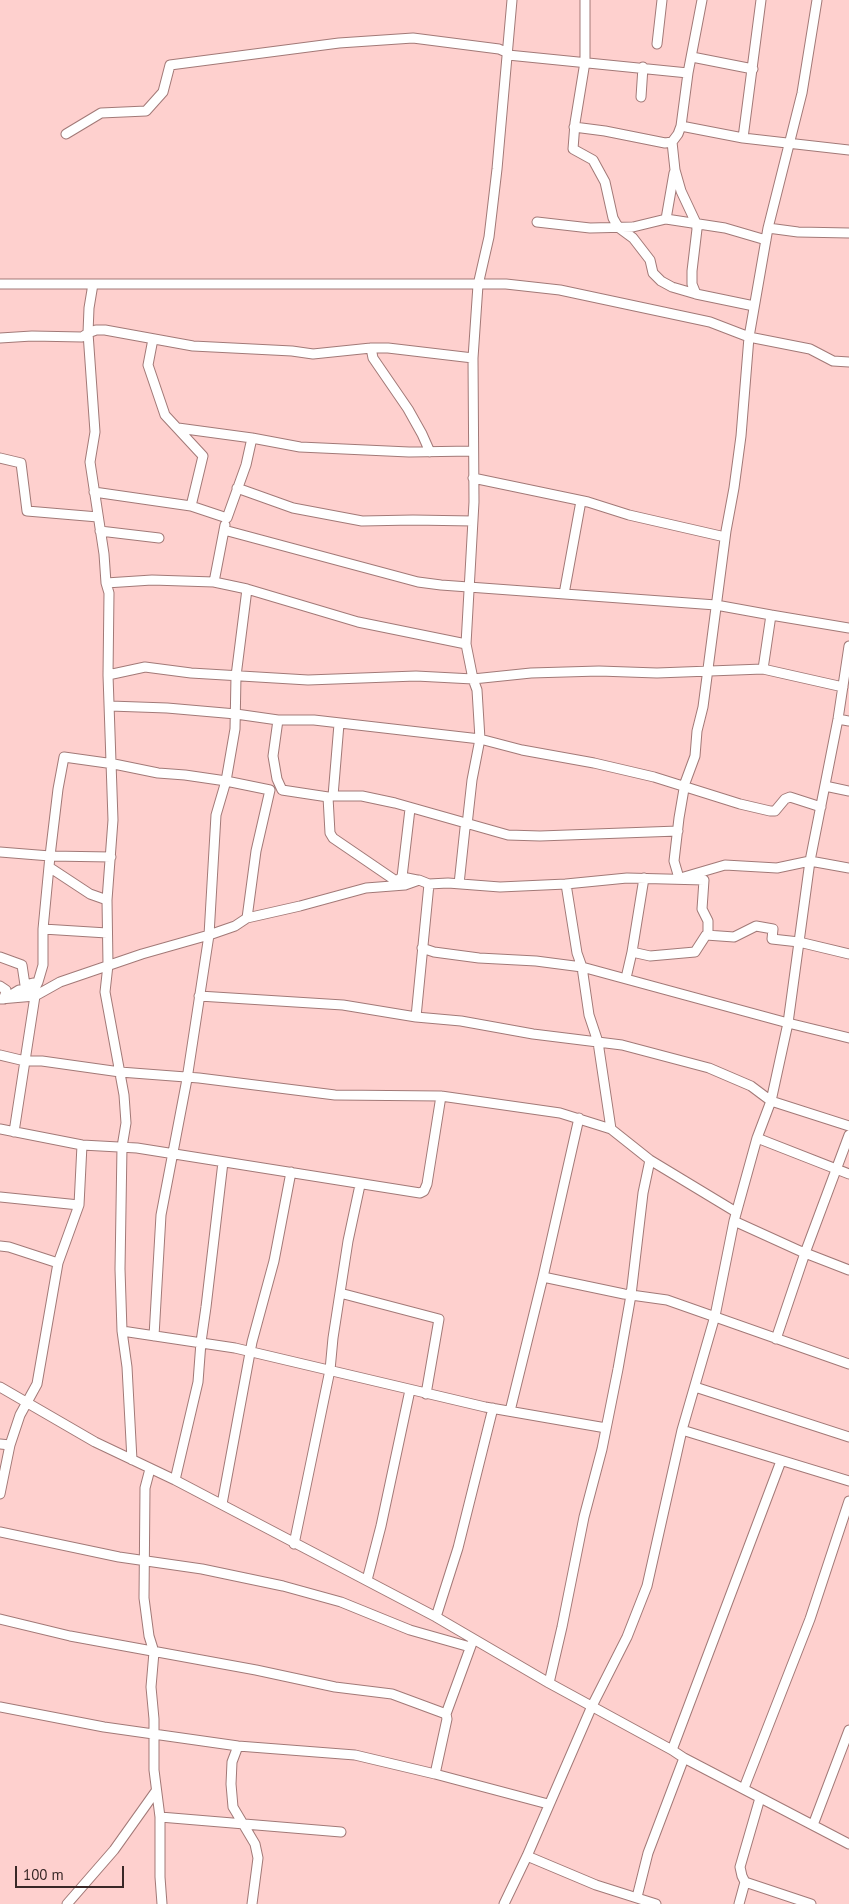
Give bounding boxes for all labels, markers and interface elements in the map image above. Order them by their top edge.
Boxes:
scale bar [18,1856,126,1888]
text: 100 m [23,1865,64,1884]

